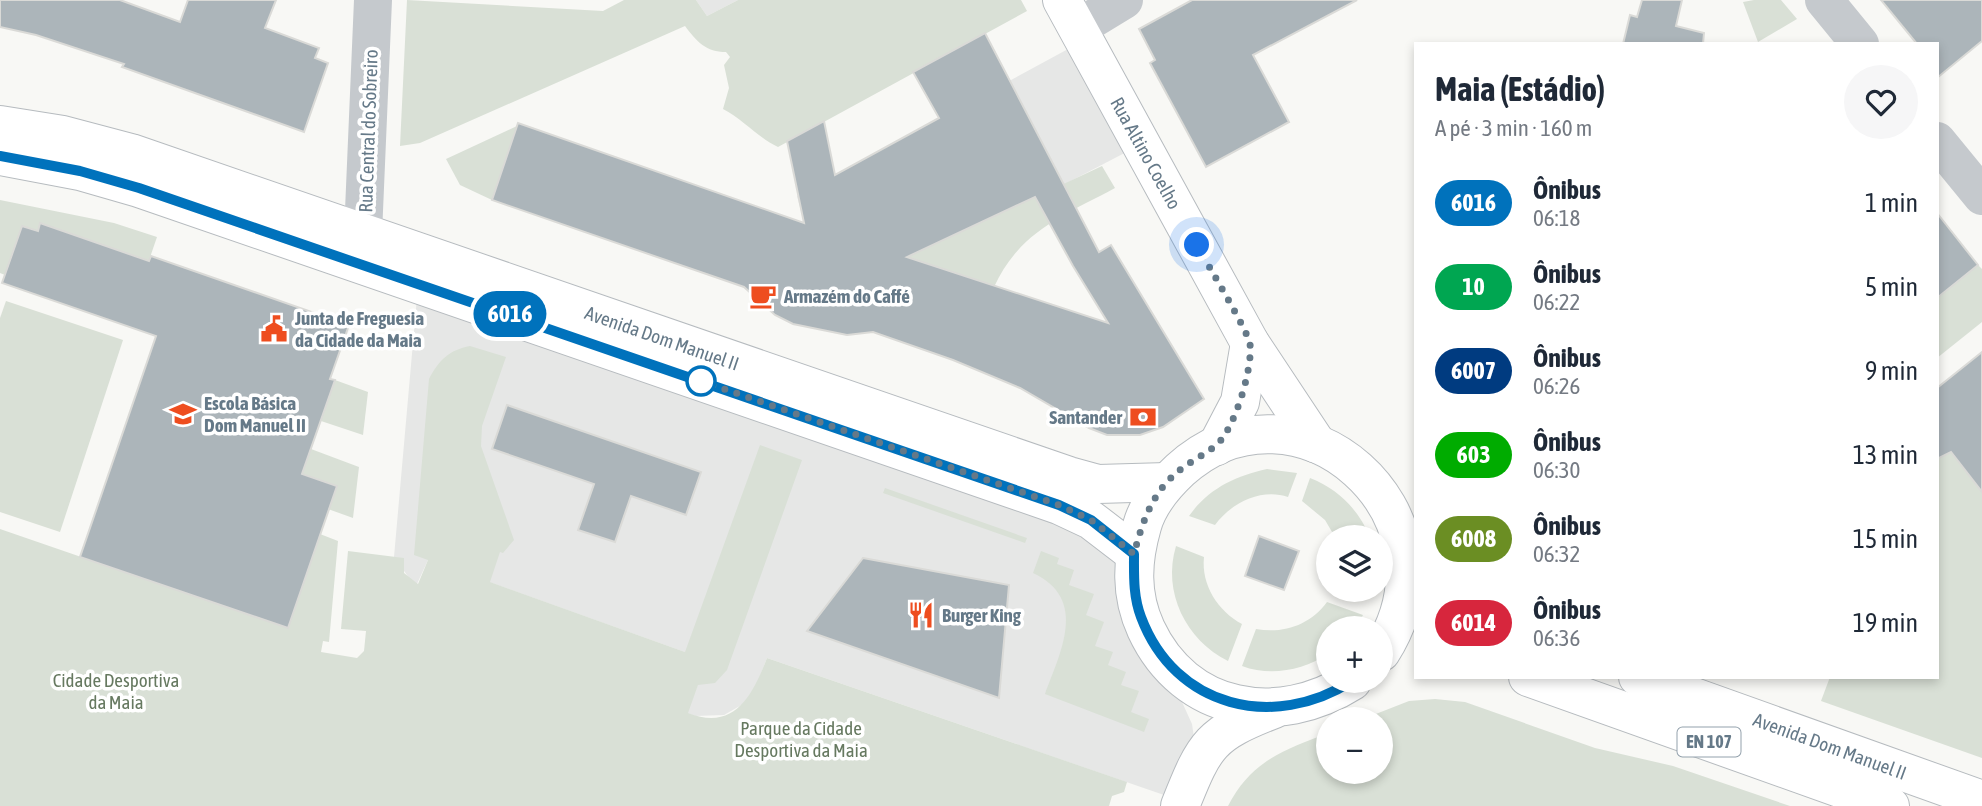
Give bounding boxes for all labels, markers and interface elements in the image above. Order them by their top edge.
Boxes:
street label: Rua Central do Sobreiro [354,49,382,213]
button: heart [1844,65,1918,139]
text: Maia (Estádio) [1435,70,1605,108]
street label: Rua Altino Coelho [1106,93,1186,213]
text: A pé · 3 min · 160 m [1435,115,1592,141]
text: Ônibus [1533,175,1601,205]
text: 1 min [1865,188,1918,218]
text: 6016 [1451,189,1496,216]
text: 06:18 [1533,205,1580,231]
your location [1179,227,1214,262]
text: Ônibus [1533,259,1601,289]
text: 5 min [1865,272,1918,302]
text: 10 [1462,273,1485,300]
cafe icon: Armazém do Caffé [748,281,778,311]
place label: Armazém do Caffé [783,285,910,307]
text: 06:22 [1533,289,1580,315]
line badge: 6016 [461,291,559,337]
text: 6016 [487,300,533,327]
street label: Avenida Dom Manuel II [582,301,742,375]
place label: Junta de Freguesia da Cidade da Maia [294,307,424,351]
public building icon: Junta de Freguesia da Cidade da Maia [259,314,289,344]
text: Ônibus [1533,343,1601,373]
text: 9 min [1865,356,1918,386]
text: 6007 [1451,357,1496,384]
unlabelled marker [686,366,716,396]
text: 06:26 [1533,373,1580,399]
place label: Escola Básica Dom Manuel II [204,392,306,436]
school or university icon: Escola Básica Dom Manuel II [168,399,198,429]
bank icon: Santander [1128,402,1158,432]
place label: Santander [1049,406,1122,428]
text: Ônibus [1533,427,1601,457]
text: 13 min [1853,440,1918,470]
text: 603 [1457,441,1490,468]
text: 06:30 [1533,457,1580,483]
text: Ônibus [1533,511,1601,541]
text: 15 min [1853,524,1918,554]
map controls [1316,525,1393,784]
button: layers [1316,525,1393,602]
text: 6008 [1451,525,1496,552]
text: 06:32 [1533,541,1580,567]
text: Ônibus [1533,595,1601,625]
restaurant icon: Burger King [906,600,936,630]
place label: Burger King [942,604,1022,626]
text: 19 min [1853,608,1918,638]
text: 6014 [1451,609,1496,636]
button: + [1316,616,1393,693]
text: 06:36 [1533,625,1580,651]
park label: Cidade Desportiva da Maia [53,669,179,713]
button: − [1316,707,1393,784]
street label: Avenida Dom Manuel II [1750,708,1910,784]
park label: Parque da Cidade Desportiva da Maia [734,717,868,761]
road number: EN 107 [1678,728,1740,756]

